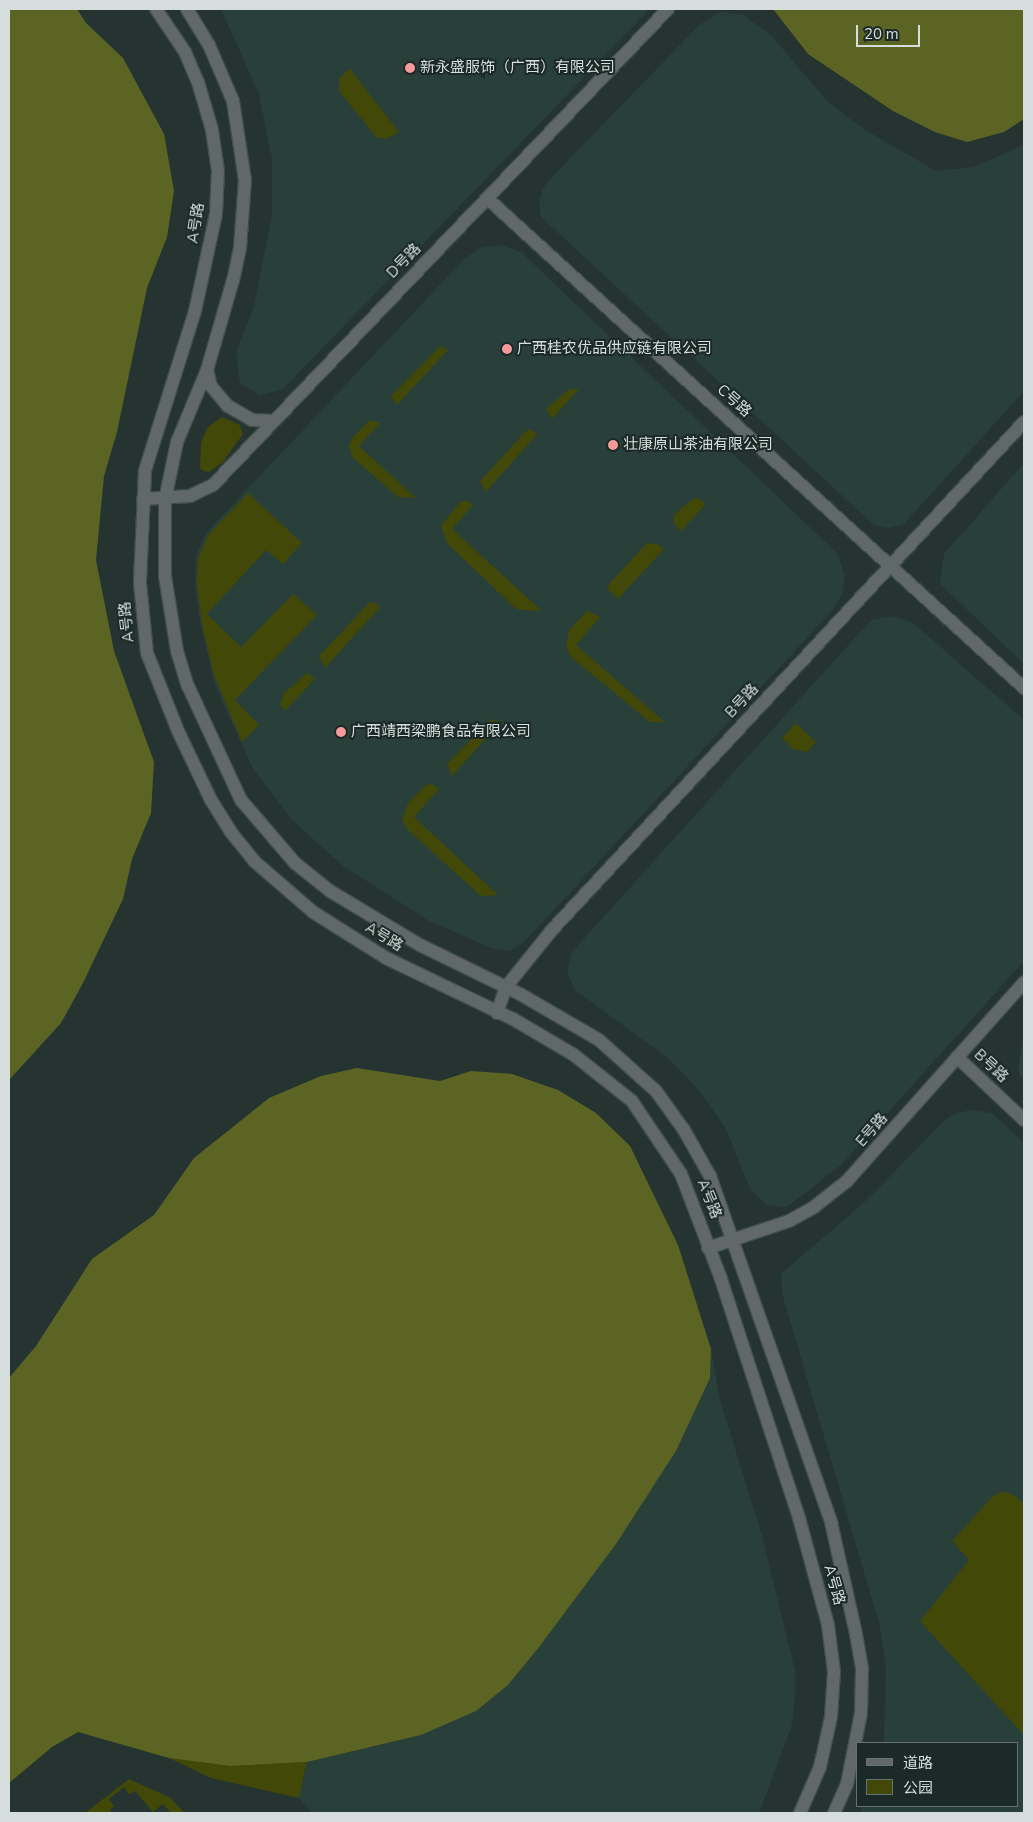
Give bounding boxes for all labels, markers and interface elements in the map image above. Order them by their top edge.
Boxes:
scale bar [858,15,922,47]
text: 20 m [864,24,899,44]
place label: 新永盛服饰（广西）有限公司 [420,59,615,77]
marker: 新永盛服饰（广西）有限公司 [404,62,416,74]
street label: A号路 [184,201,208,245]
street label: D号路 [383,240,425,282]
place label: 广西桂农优品供应链有限公司 [517,340,712,358]
marker: 广西桂农优品供应链有限公司 [501,343,513,355]
street label: C号路 [713,381,755,421]
place label: 壮康原山茶油有限公司 [623,436,773,454]
marker: 壮康原山茶油有限公司 [607,439,619,451]
street label: A号路 [116,601,138,643]
street label: B号路 [722,680,762,722]
place label: 广西靖西梁鹏食品有限公司 [351,723,531,741]
marker: 广西靖西梁鹏食品有限公司 [335,726,347,738]
street label: A号路 [362,919,406,955]
street label: B号路 [970,1046,1012,1086]
street label: E号路 [852,1109,892,1151]
street label: A号路 [693,1177,725,1221]
street label: A号路 [820,1563,848,1607]
legend [856,1742,1018,1807]
text: 道路 [903,1753,933,1773]
text: 公园 [903,1778,933,1798]

